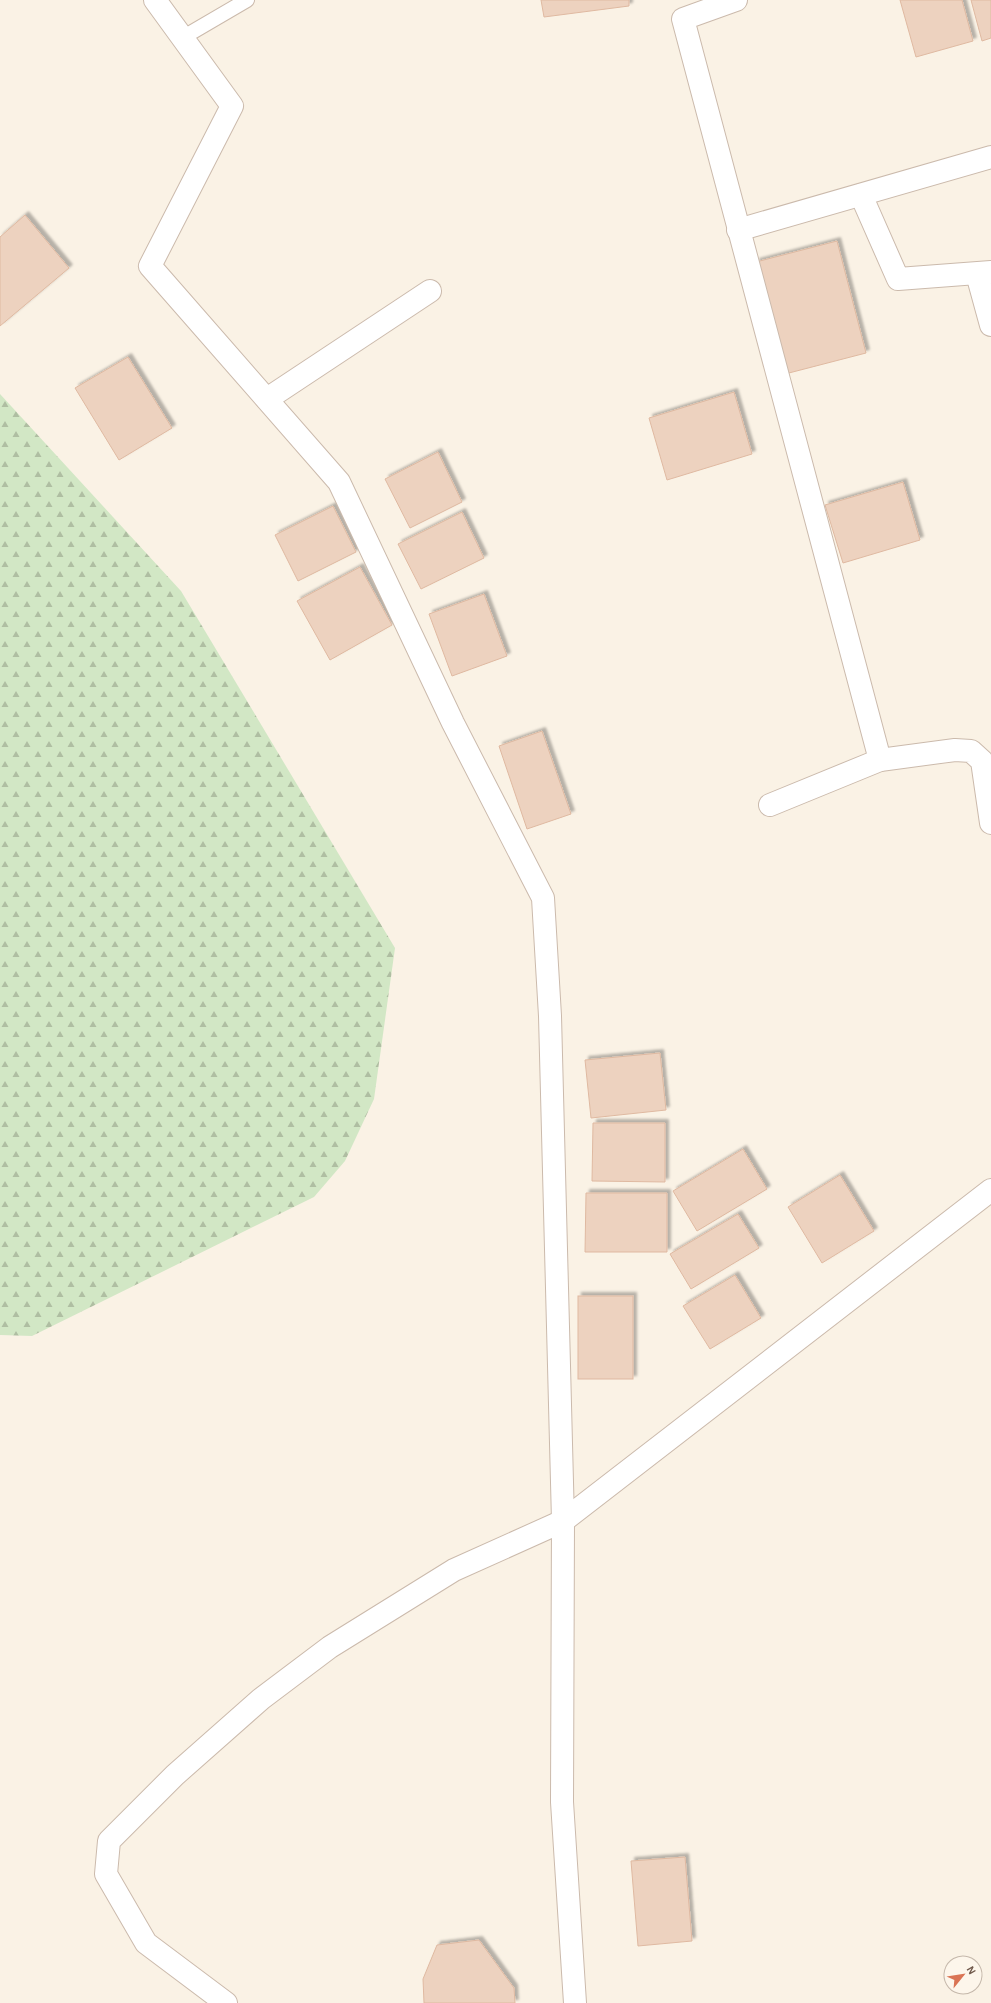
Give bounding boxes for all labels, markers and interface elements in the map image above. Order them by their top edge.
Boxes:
north arrow [943,1955,983,1995]
text: N [965,1964,978,1976]

